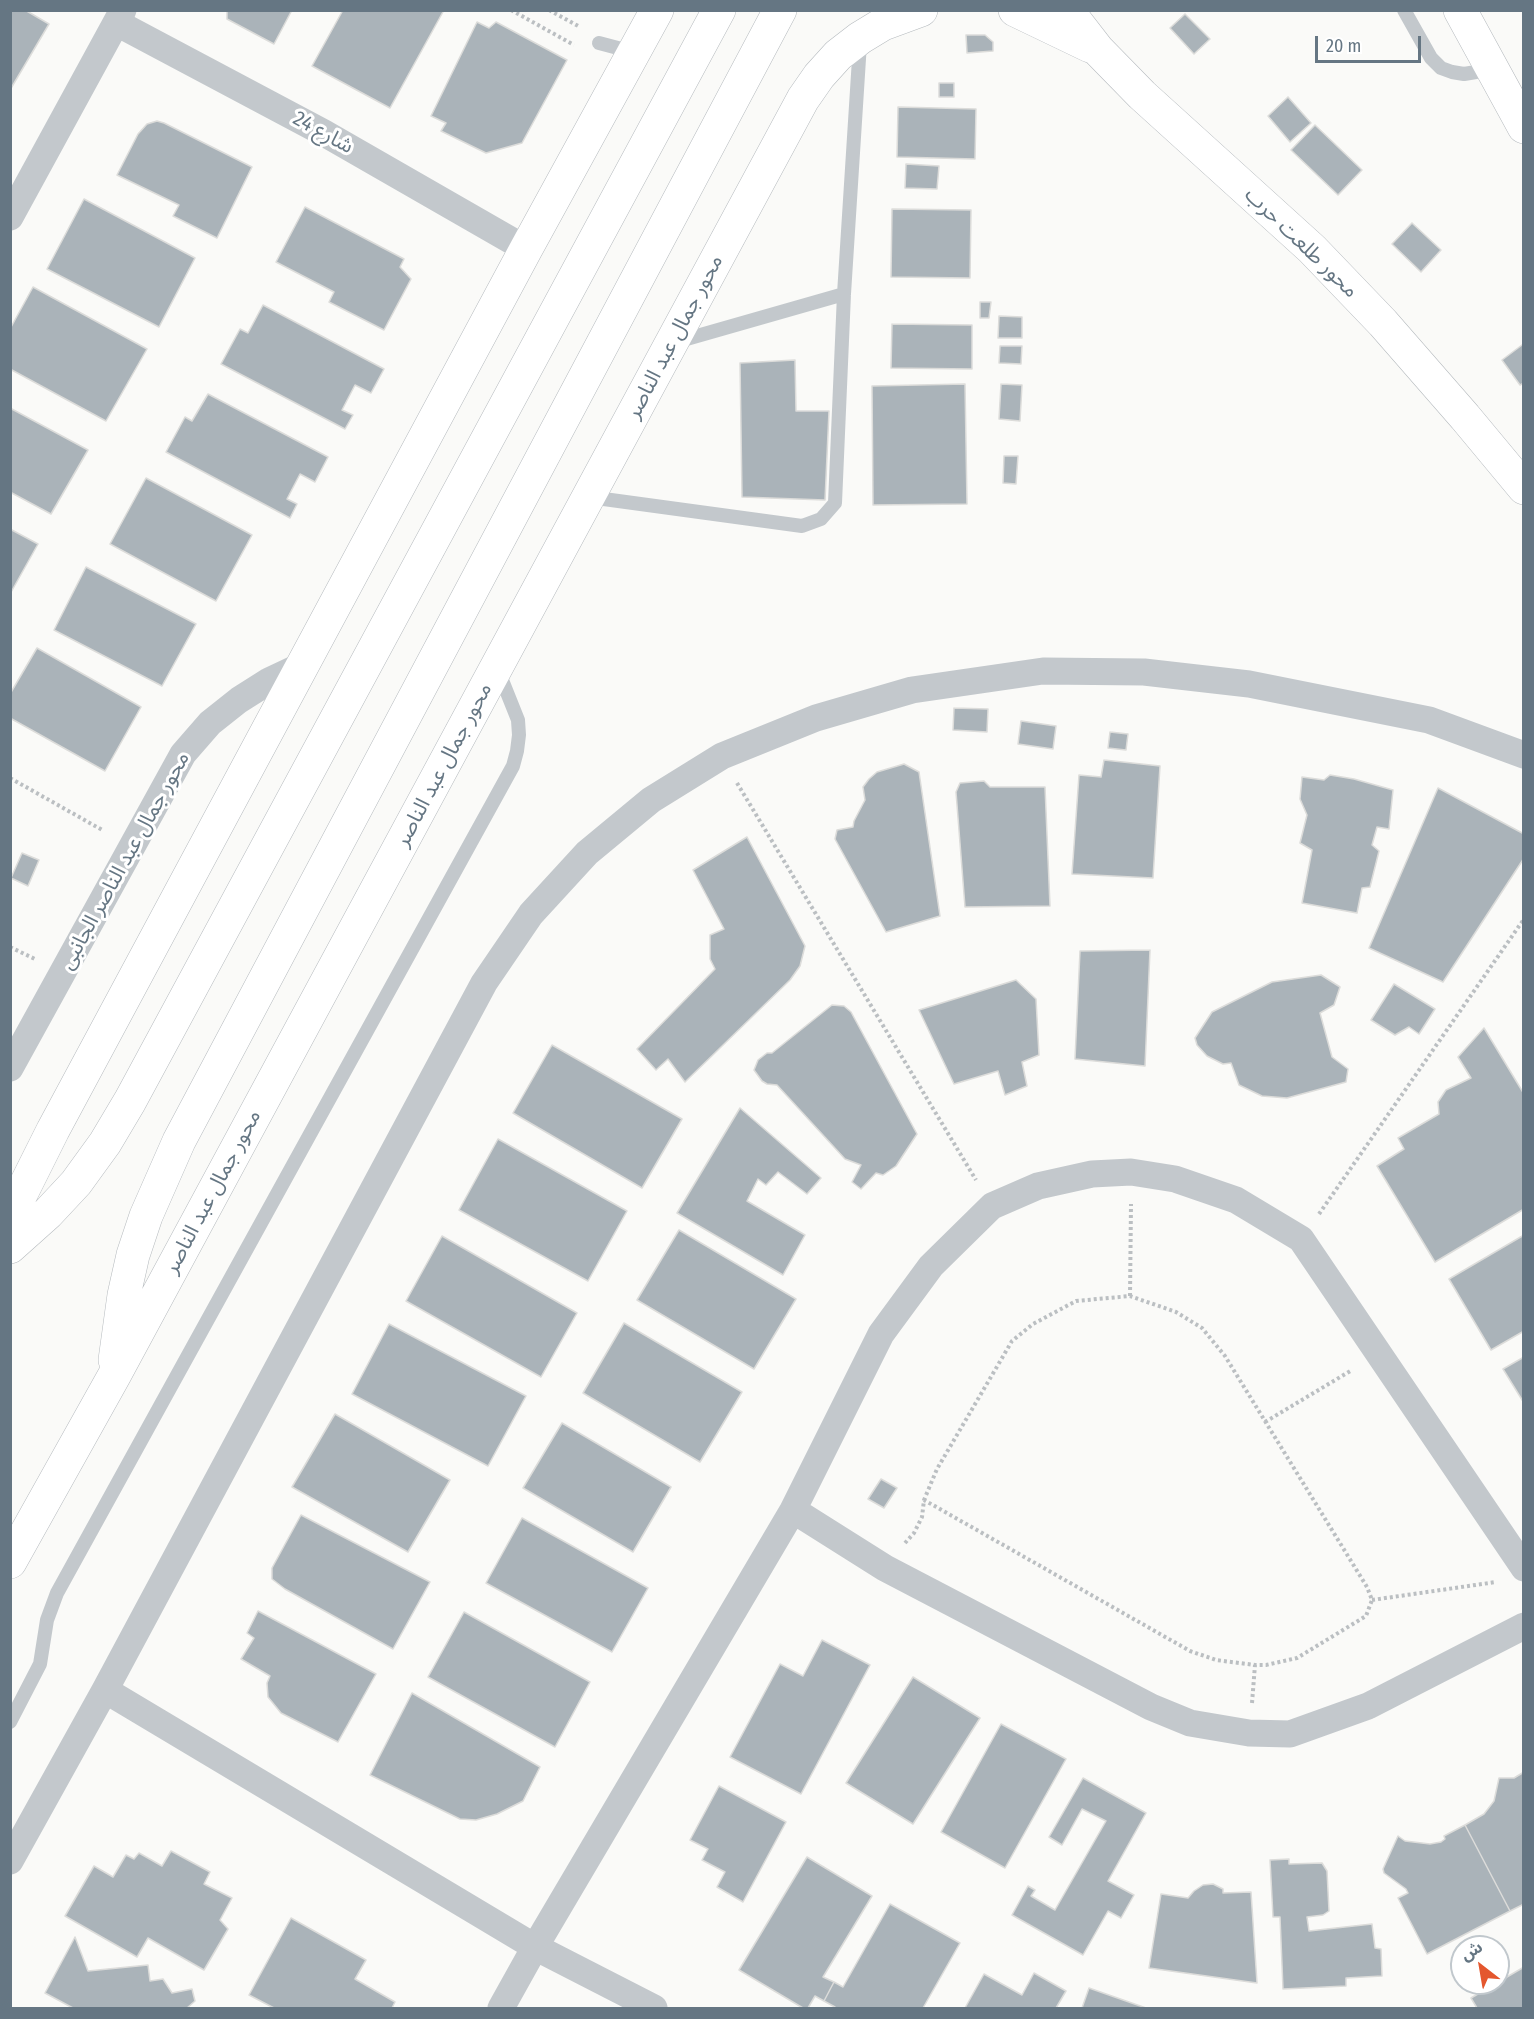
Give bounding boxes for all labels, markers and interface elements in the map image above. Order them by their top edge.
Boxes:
scale bar [1318,24,1424,62]
text: 20 m [1326,35,1361,57]
street label: شارع 24 [289,106,357,160]
street label: محور طلعت حرب [1239,183,1363,303]
street label: محور جمال عبد الناصر [621,251,729,423]
street label: محور جمال عبد الناصر [390,679,498,851]
street label: محور جمال عبد الناصر الجانبى [55,748,195,974]
street label: محور جمال عبد الناصر [159,1106,267,1278]
north arrow [1450,1935,1510,1995]
text: ش [1457,1937,1486,1965]

